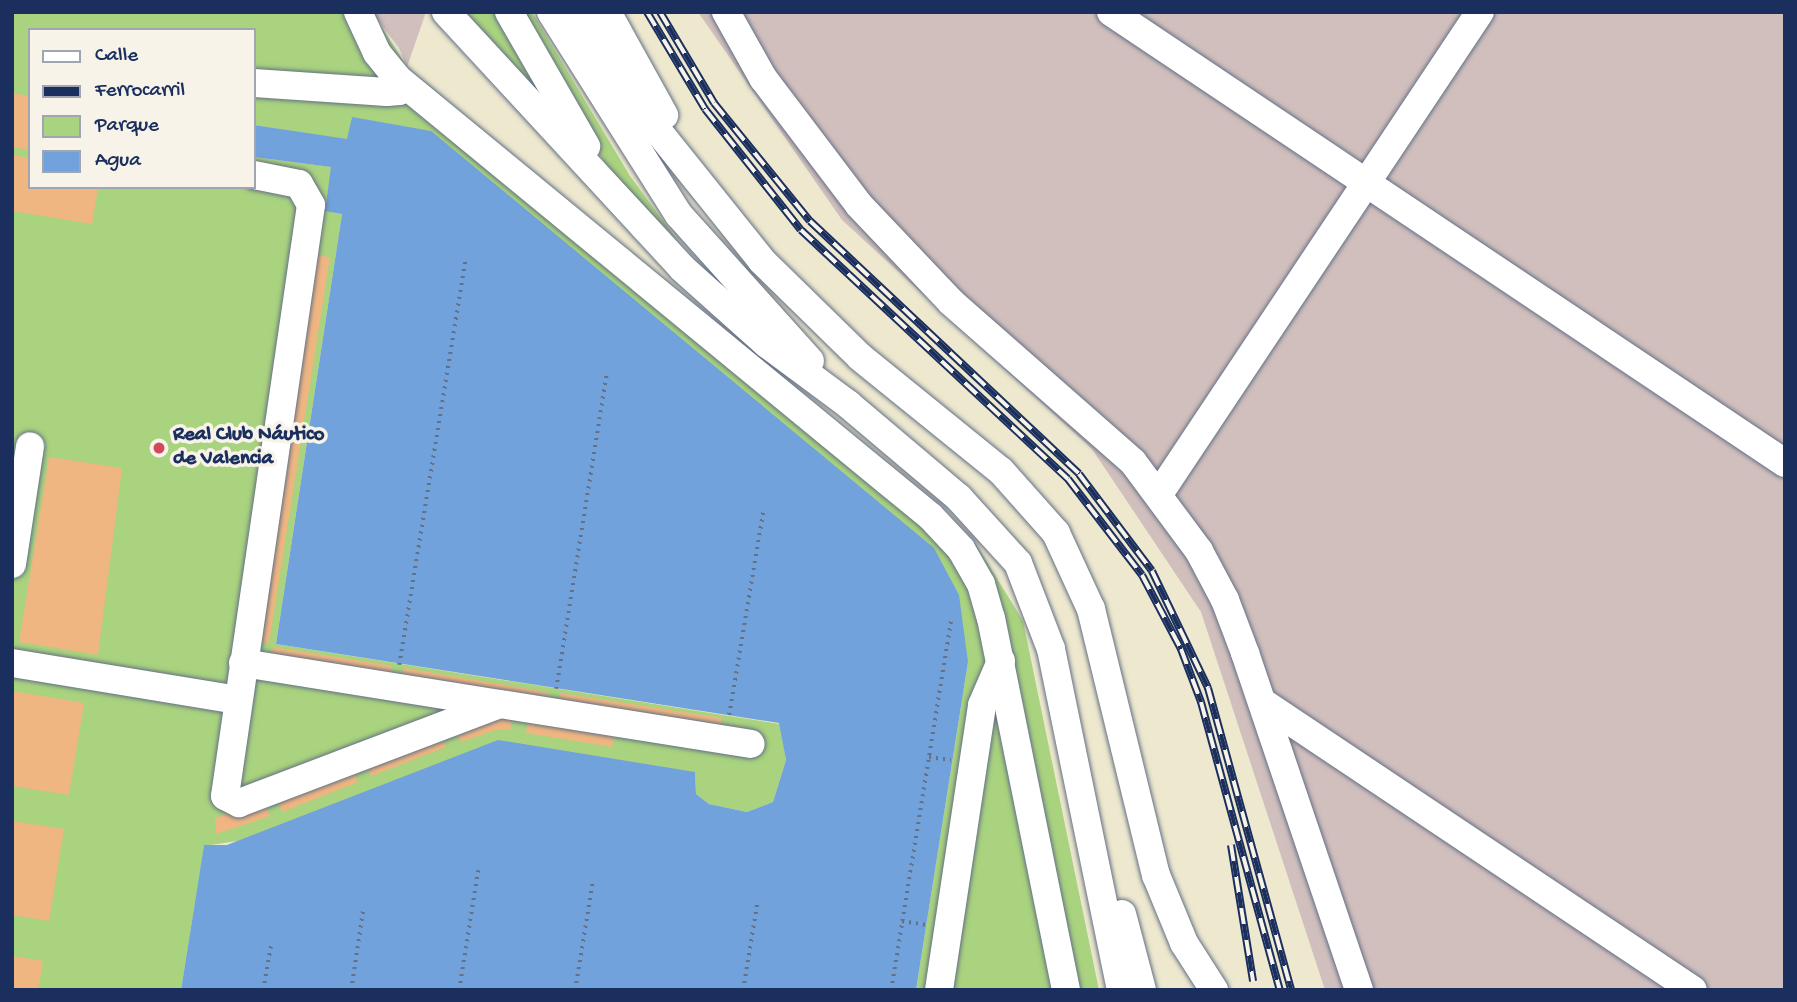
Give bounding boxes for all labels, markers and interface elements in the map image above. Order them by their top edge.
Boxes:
legend [28,28,256,189]
text: Calle [95,44,138,69]
text: Ferrocarril [95,79,185,104]
text: Parque [95,114,159,139]
text: Agua [95,149,141,174]
place label: Real Club Náutico de Valencia [173,423,324,473]
marker: Real Club Náutico de Valencia [151,440,167,456]

